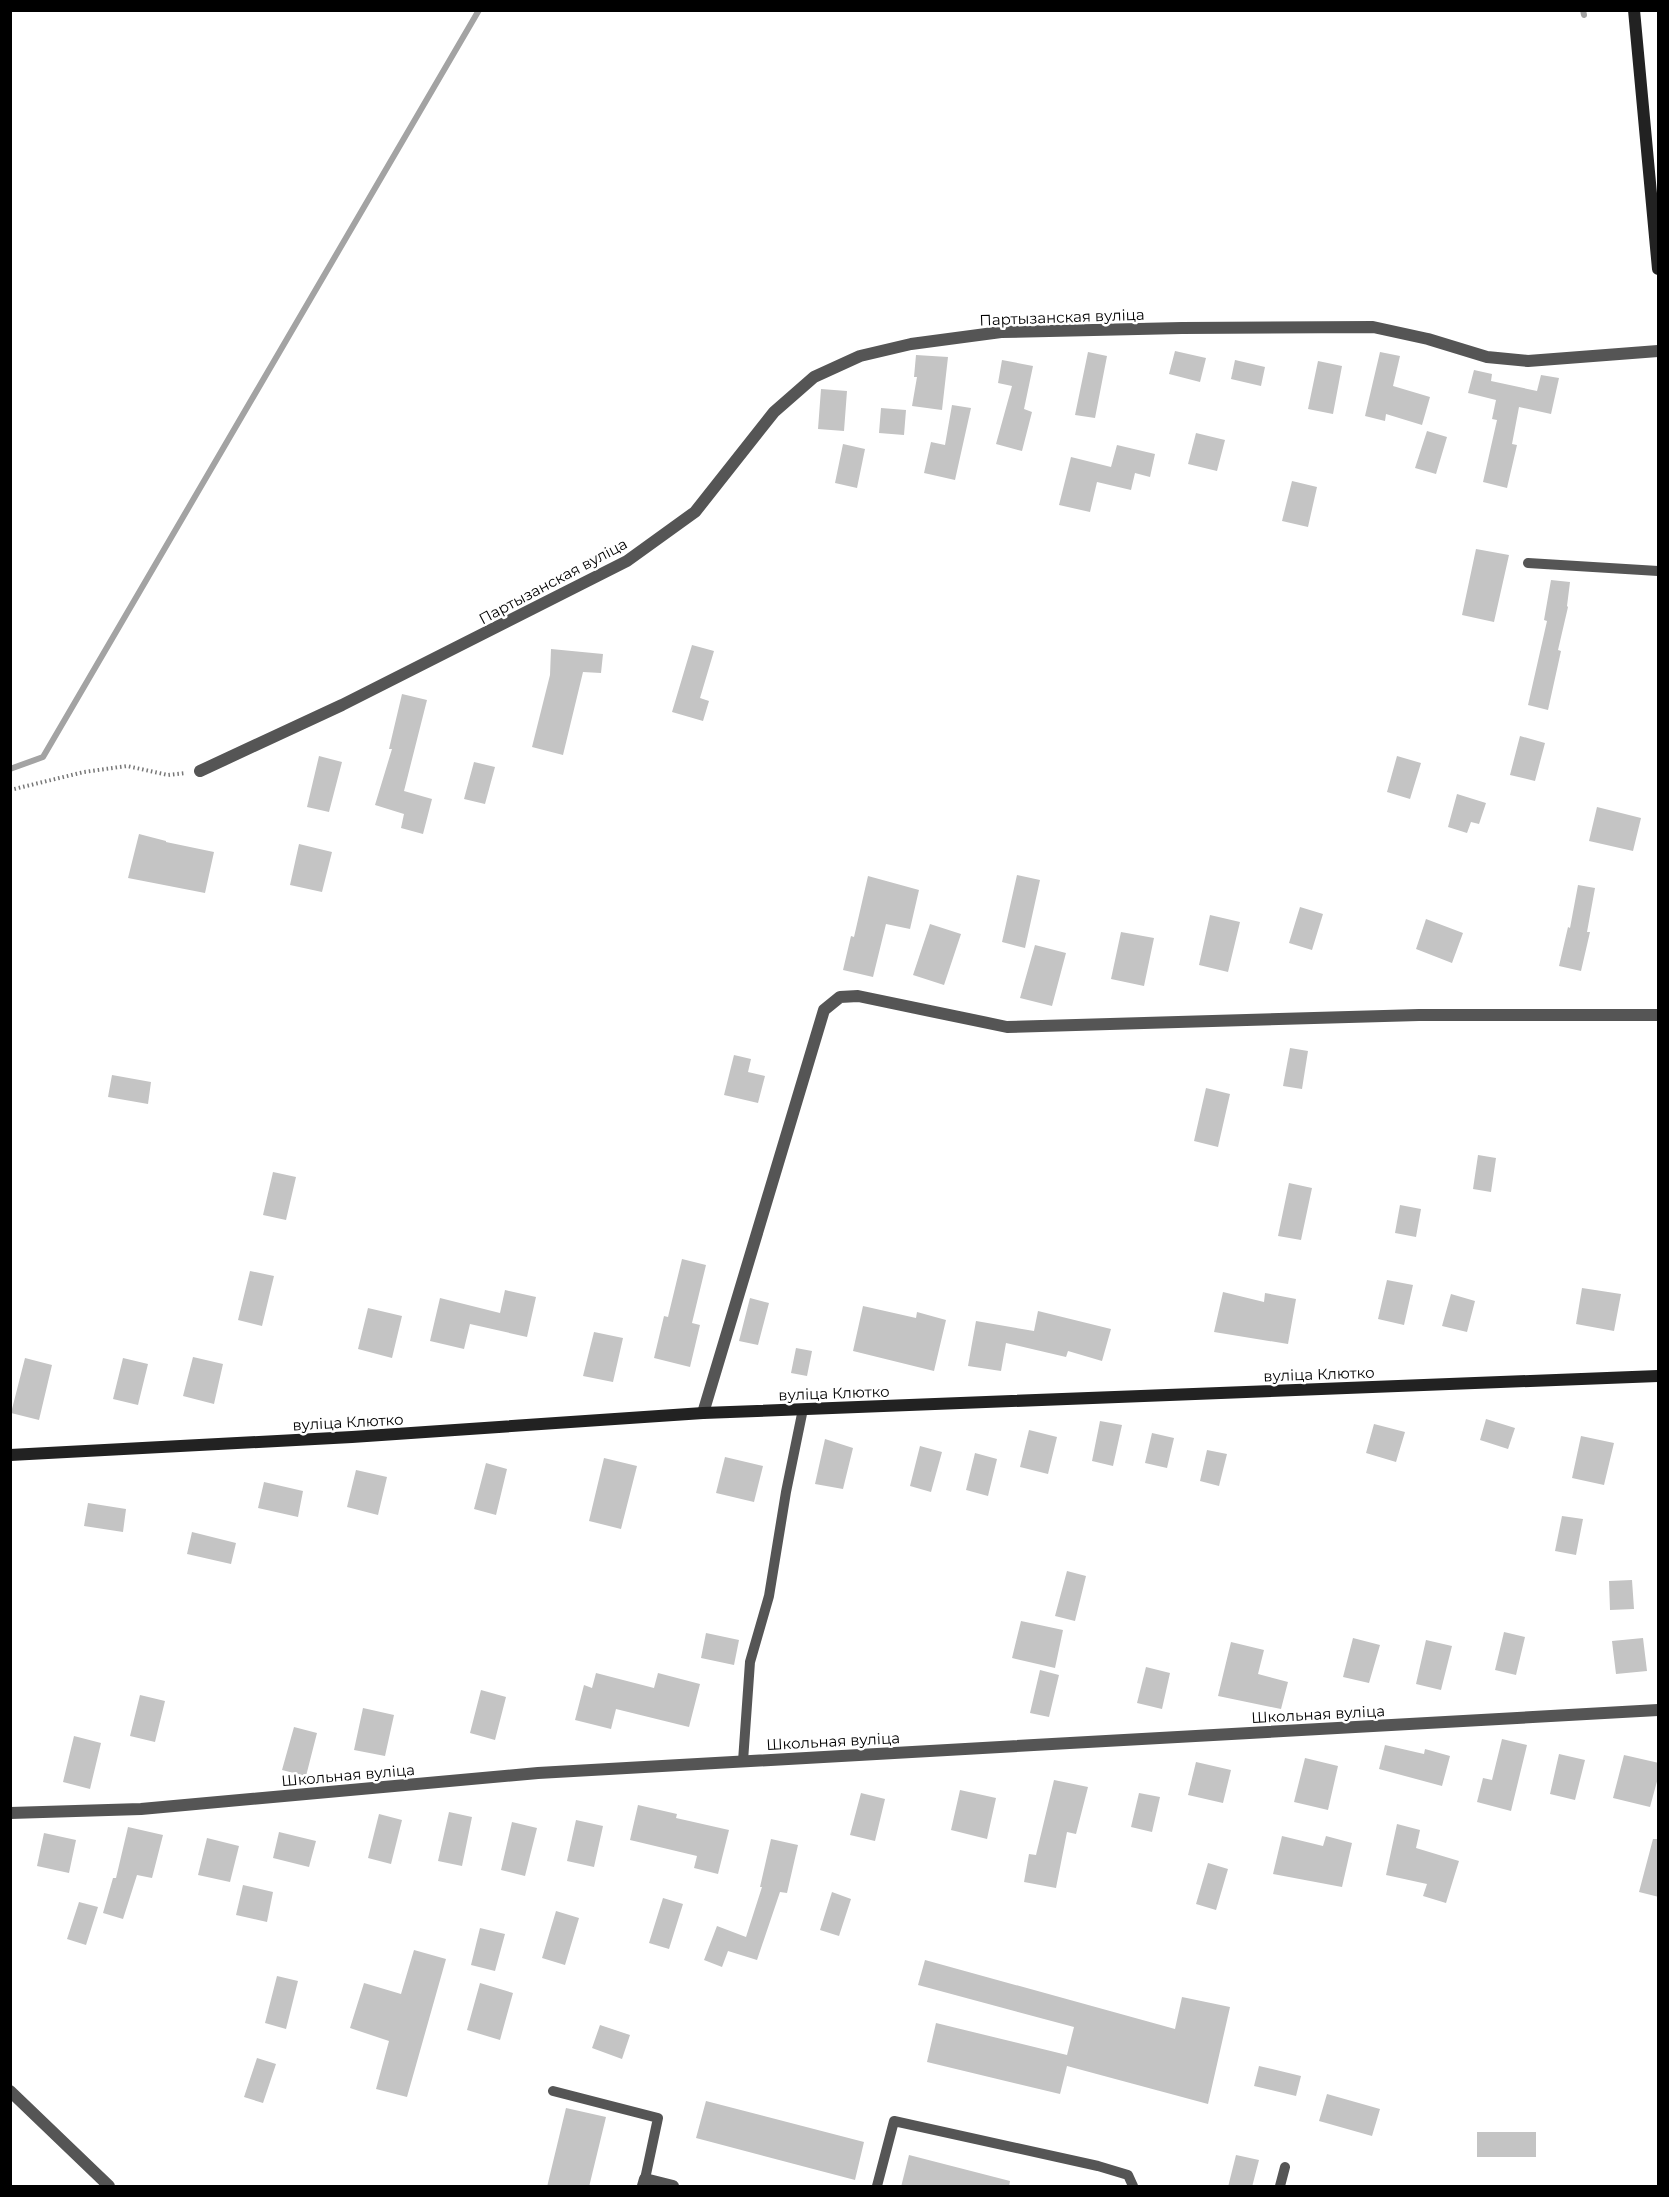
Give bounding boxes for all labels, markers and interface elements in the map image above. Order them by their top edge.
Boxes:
street label: Партызанская вуліца [979,305,1145,329]
street label: Партызанская вуліца [476,534,630,628]
street label: вуліца Клютко [1263,1363,1375,1385]
street label: вуліца Клютко [778,1382,890,1404]
street label: вуліца Клютко [292,1410,404,1434]
street label: Школьная вуліца [1251,1701,1385,1727]
street label: Школьная вуліца [766,1728,900,1754]
street label: Школьная вуліца [280,1760,416,1790]

